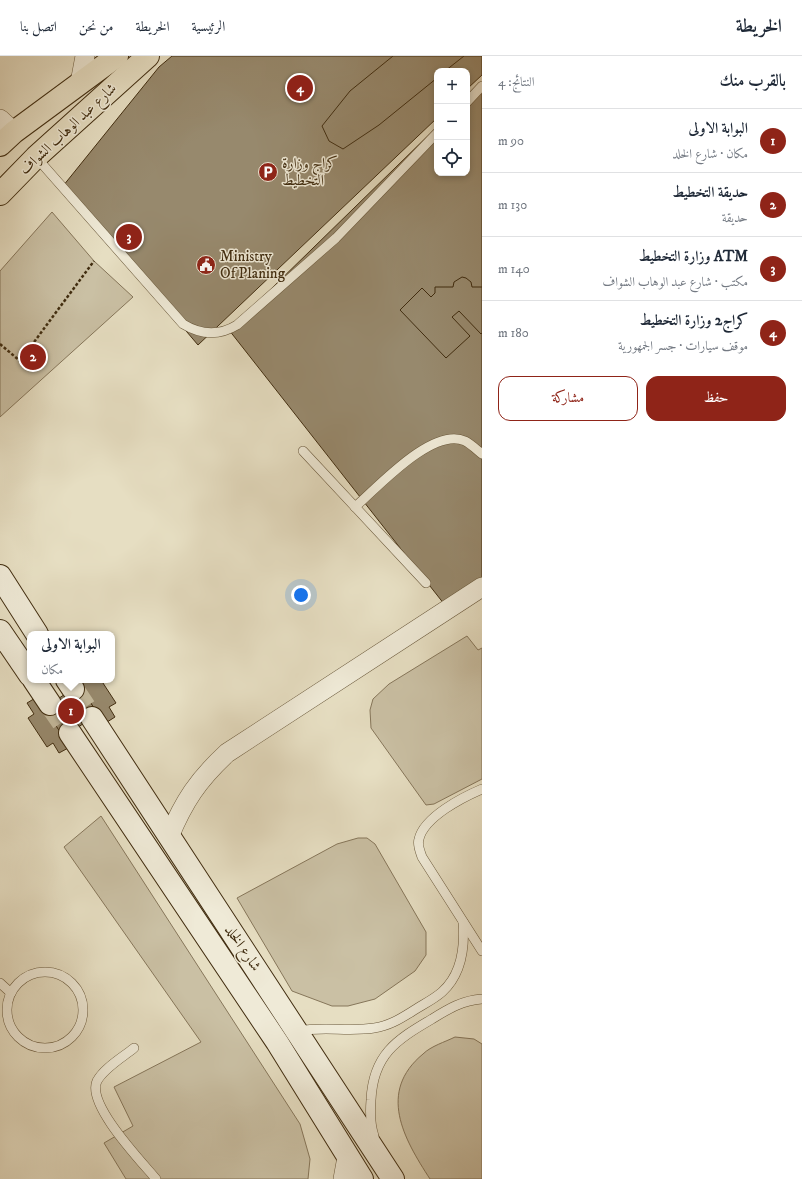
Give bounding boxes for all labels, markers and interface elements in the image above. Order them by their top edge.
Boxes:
text: الخريطة [736,15,782,38]
text: اتصل بنا [20,18,57,36]
text: من نحن [79,18,114,36]
text: الخريطة [136,18,170,36]
text: الرئيسية [192,18,225,36]
map controls [434,68,470,176]
button: + [434,68,470,104]
text: بالقرب منك [720,70,786,92]
pin: 4 [287,73,313,103]
text: النتائج: 4 [498,74,535,90]
street label: شارع عبد الوهاب الشواف [15,79,123,181]
button: − [434,104,470,140]
text: البوابة الاولى [689,119,748,138]
text: 90 m [498,133,524,149]
text: 1 [771,133,775,149]
button: locate [434,140,470,176]
text: مكان · شارع الخلد [672,146,748,162]
place label: كراج وزارة التخطيط [282,154,338,190]
parking icon: كراج وزارة التخطيط [257,161,279,183]
text: حديقة التخطيط [673,183,748,202]
text: 130 m [498,197,527,213]
text: 2 [770,197,776,213]
text: حديقة [722,210,748,226]
pin: 3 [116,222,142,252]
place label: Ministry Of Planing [220,247,286,283]
text: ATM وزارة التخطيط [639,247,748,266]
public building icon: Ministry Of Planing [195,254,217,276]
text: 140 m [498,261,530,277]
text: 3 [771,261,775,277]
text: مكتب · شارع عبد الوهاب الشواف [602,274,748,290]
text: كراج2 وزارة التخطيط [640,311,748,330]
text: 180 m [498,325,529,341]
text: 4 [769,325,777,341]
text: موقف سيارات · جسر الجمهورية [618,338,748,354]
pin: 2 [20,342,46,372]
button: مشاركة [498,376,638,421]
button: حفظ [646,376,786,421]
your location [291,585,311,605]
popup [27,631,115,683]
text: البوابة الاولى [41,635,101,654]
text: مكان [41,662,63,678]
pin: 1 [58,696,84,726]
street label: شارع الخلد [218,921,265,977]

